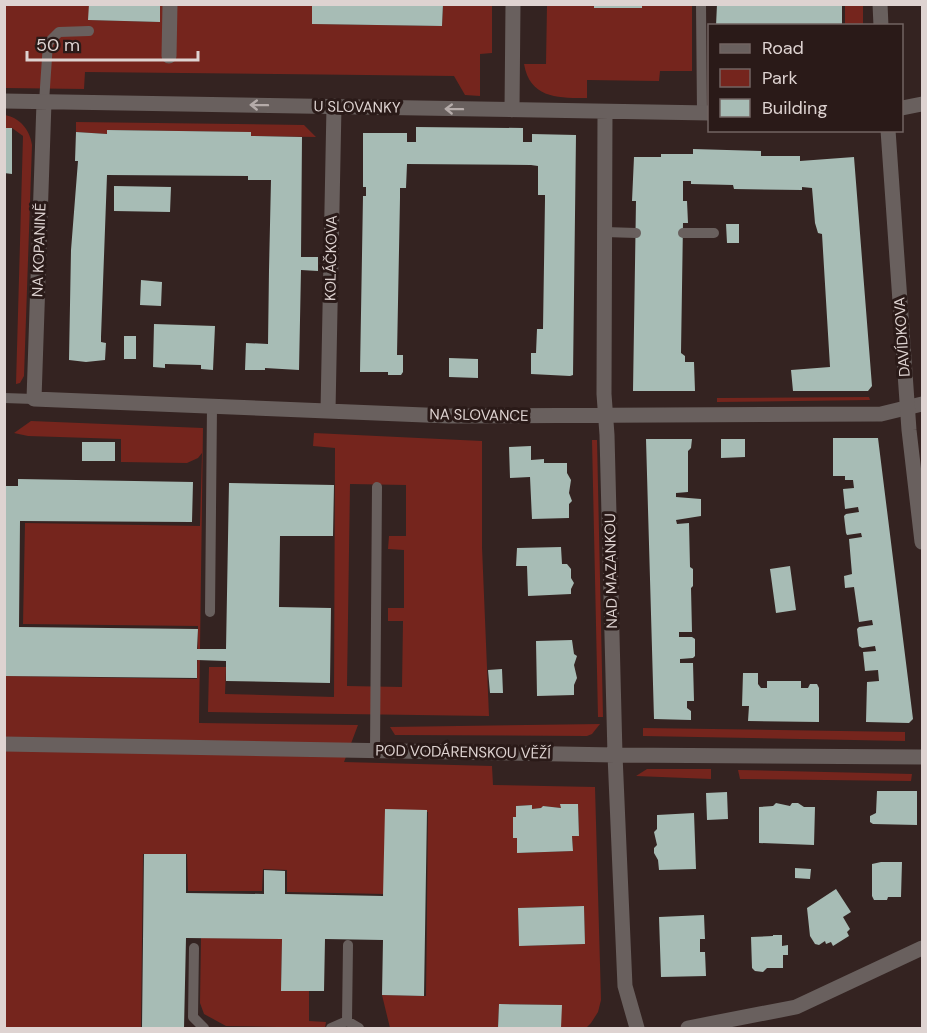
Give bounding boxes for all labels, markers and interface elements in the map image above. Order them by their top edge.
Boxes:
scale bar [27,24,198,62]
legend [708,24,903,132]
text: 50 m [36,33,80,57]
text: Road [762,36,804,60]
text: Park [762,66,798,90]
street label: U SLOVANKY [313,96,401,118]
text: Building [762,96,827,120]
one-way arrow [250,99,270,111]
one-way arrow [445,103,465,115]
street label: NA KOPANINĚ [27,203,51,297]
street label: KOLÁČKOVA [320,215,342,301]
street label: DAVÍDKOVA [889,296,915,378]
street label: NA SLOVANCE [429,404,529,426]
street label: NAD MAZANKOU [600,513,622,629]
street label: POD VODÁRENSKOU VĚŽÍ [375,740,551,764]

